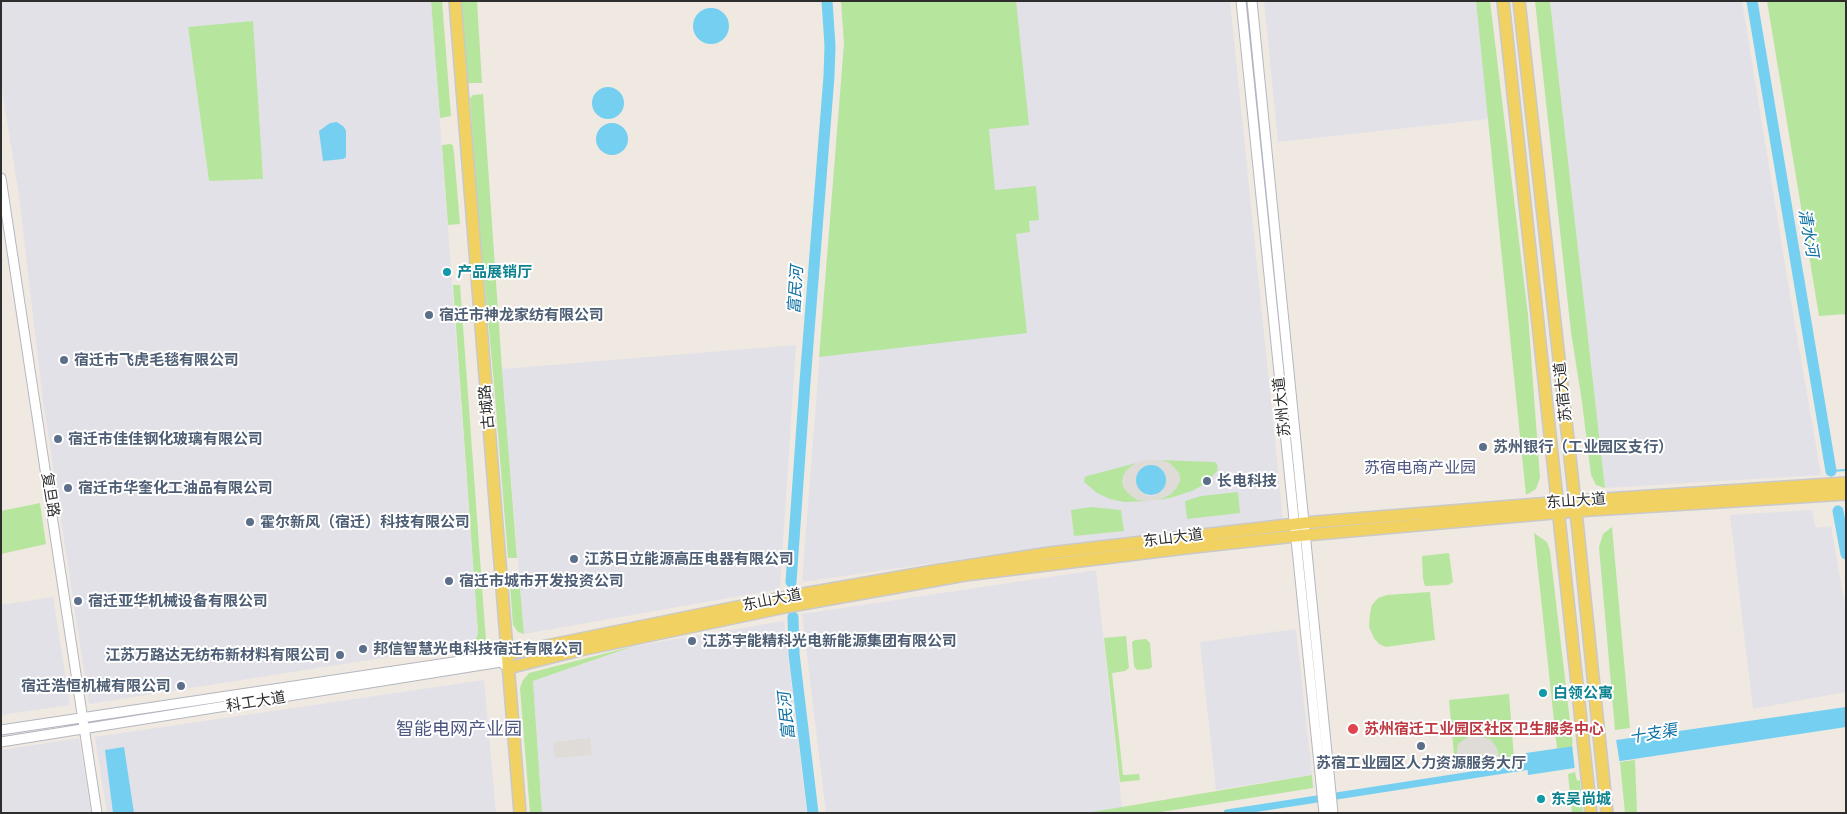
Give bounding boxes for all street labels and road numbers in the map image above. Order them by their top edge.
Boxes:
street label: 苏宿大道 [1551,361,1575,423]
street label: 苏州大道 [1270,376,1294,438]
street label: 古城路 [476,384,498,430]
street label: 复旦路 [38,471,62,519]
street label: 东山大道 [1545,490,1607,512]
street label: 东山大道 [1142,525,1204,551]
street label: 东山大道 [741,585,803,615]
street label: 科工大道 [225,688,287,716]

